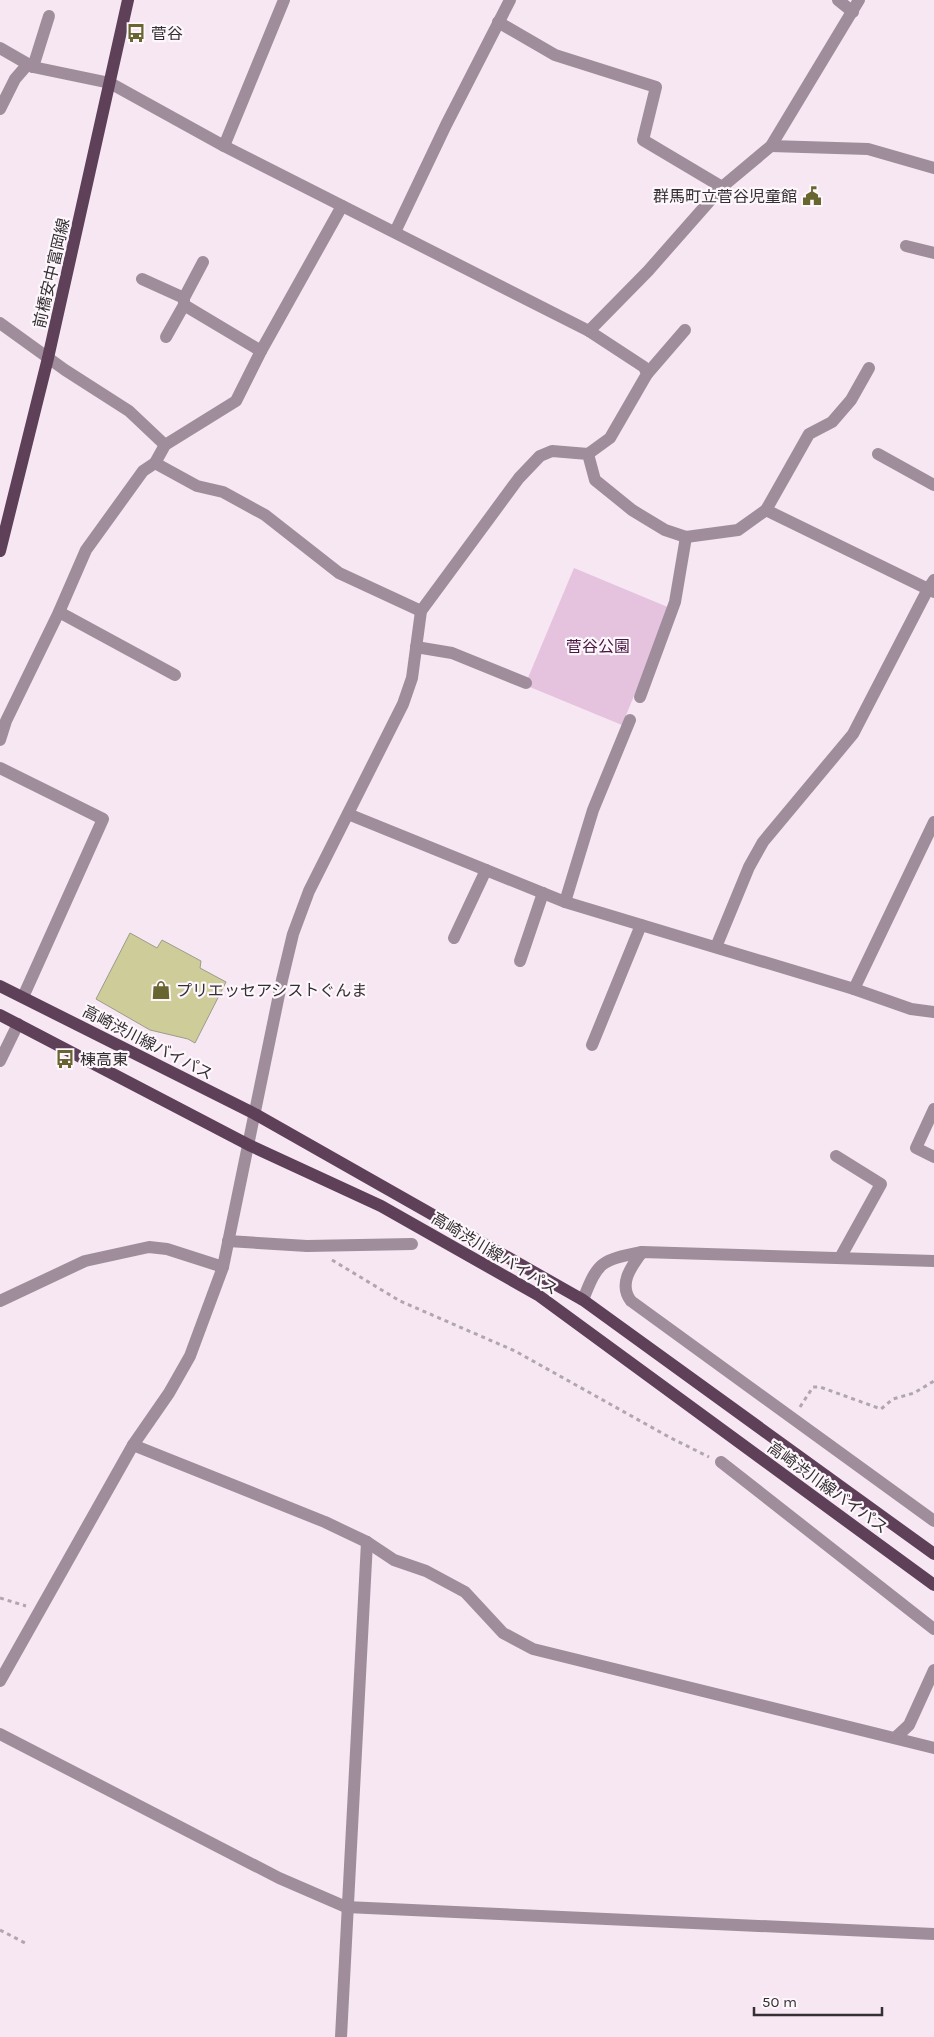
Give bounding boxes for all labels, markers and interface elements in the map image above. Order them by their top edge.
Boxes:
bus stop icon: 菅谷 [125,22,147,44]
place label: 菅谷 [151,24,183,43]
public building icon: 群馬町立菅谷児童館 [801,185,823,207]
place label: 群馬町立菅谷児童館 [653,187,797,206]
street label: 前橋安中富岡線 [30,216,73,330]
park label: 菅谷公園 [566,637,630,656]
shop icon: プリエッセアシストぐんま [150,979,172,1001]
place label: プリエッセアシストぐんま [176,981,367,1000]
street label: 高崎渋川線バイパス [79,1001,216,1084]
bus stop icon: 棟高東 [54,1048,76,1070]
place label: 棟高東 [80,1050,128,1069]
street label: 高崎渋川線バイパス [428,1208,561,1299]
street label: 高崎渋川線バイパス [764,1437,891,1537]
scale bar [754,1984,882,2016]
text: 50 m [762,1993,797,2011]

